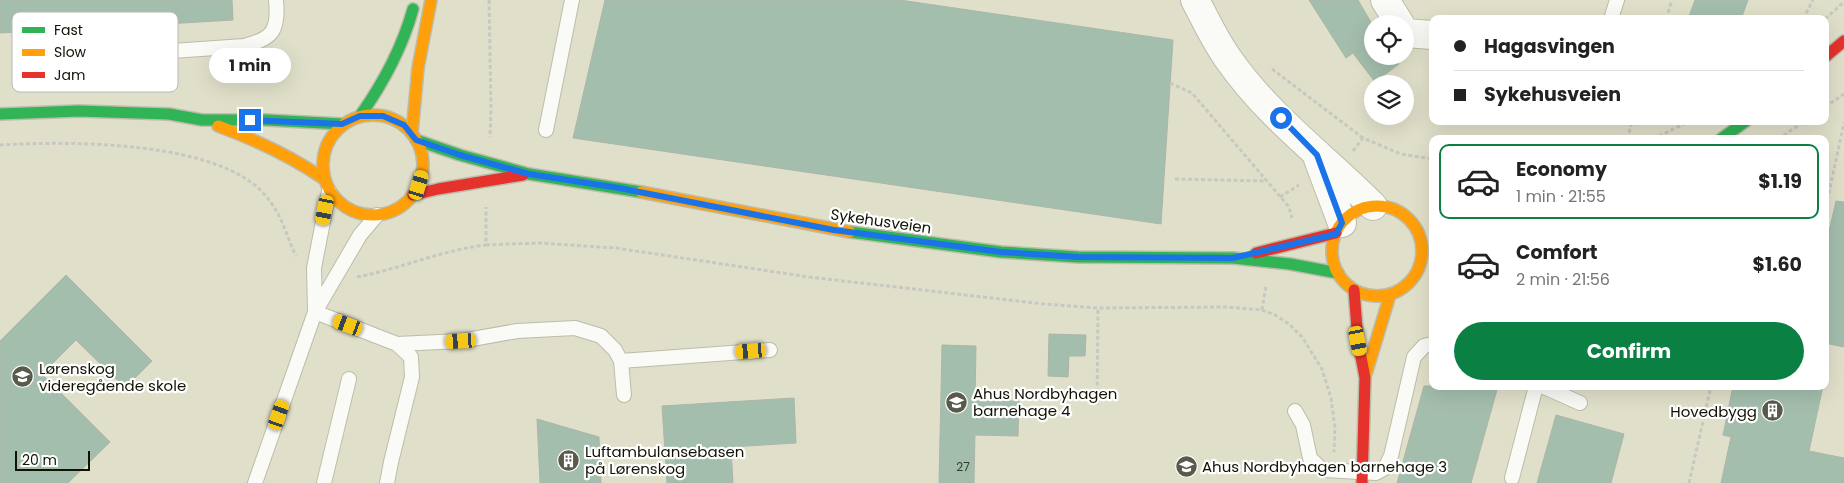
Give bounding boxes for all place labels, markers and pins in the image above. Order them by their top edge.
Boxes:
place label: Lørenskog videregående skole [39,358,186,396]
school or university icon: Lørenskog videregående skole [11,365,35,389]
place label: Ahus Nordbyhagen barnehage 4 [973,383,1117,421]
school or university icon: Ahus Nordbyhagen barnehage 4 [945,390,969,414]
building icon: Hovedbygg [1761,399,1785,423]
place label: Hovedbygg [1670,401,1757,422]
place label: Luftambulansebasen på Lørenskog [585,441,744,479]
building icon: Luftambulansebasen på Lørenskog [557,448,581,472]
school or university icon: Ahus Nordbyhagen barnehage 3 [1174,454,1198,478]
place label: Ahus Nordbyhagen barnehage 3 [1202,456,1447,477]

